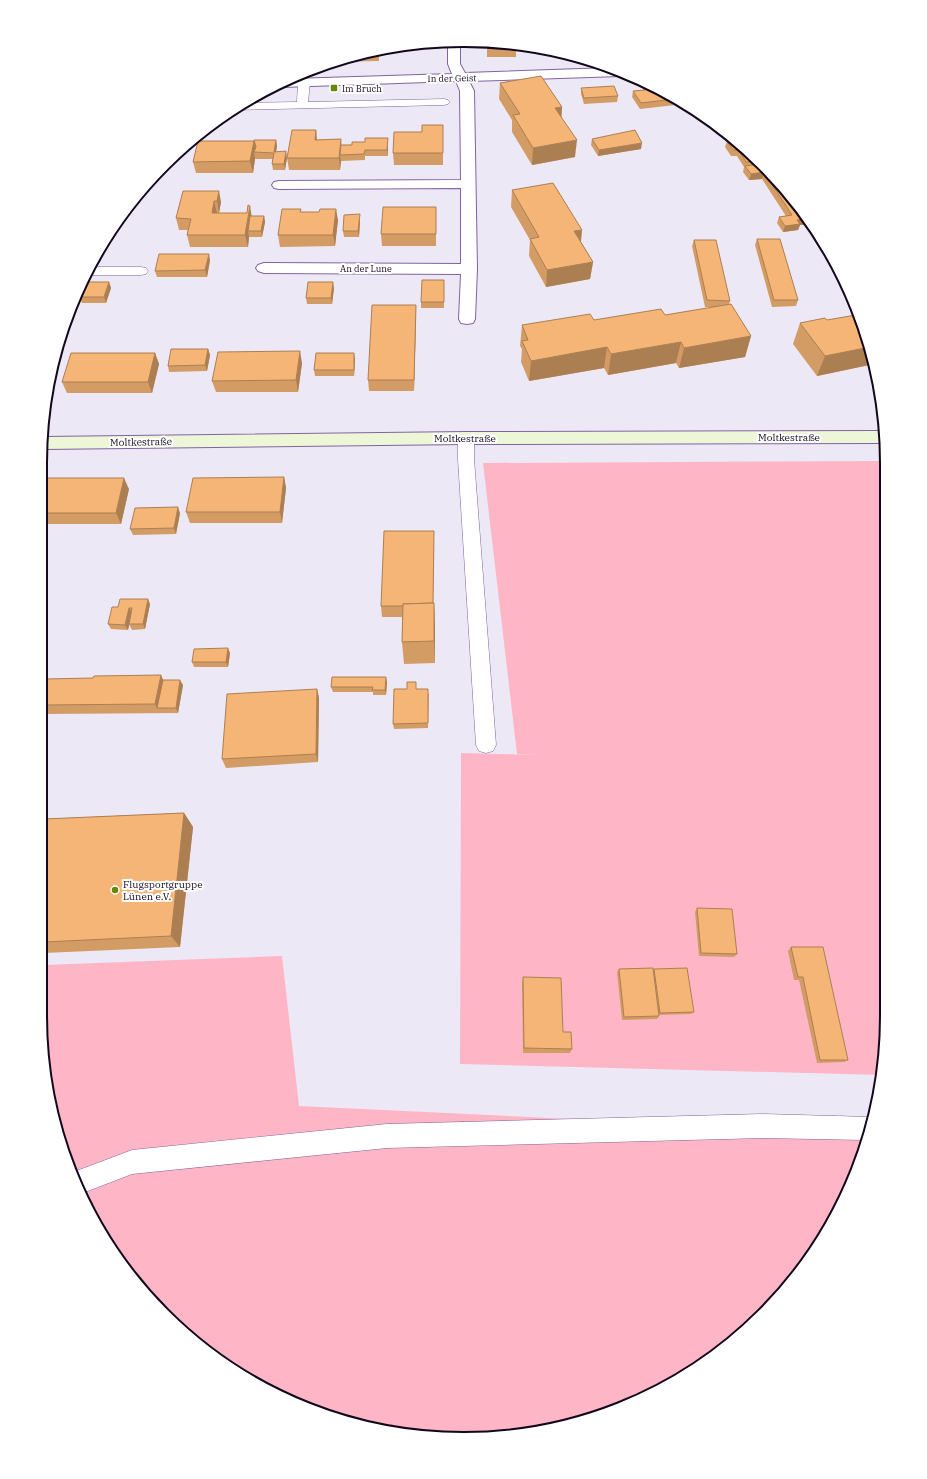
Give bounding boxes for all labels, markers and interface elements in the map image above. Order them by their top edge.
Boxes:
street label: In der Geist [427,72,477,84]
marker: Im Bruch [329,83,339,93]
place label: Im Bruch [342,83,382,94]
street label: An der Lune [340,263,392,274]
street label: Moltkestraße [758,431,820,444]
street label: Moltkestraße [434,432,496,445]
street label: Moltkestraße [110,435,172,449]
place label: Flugsportgruppe Lünen e.V. [123,878,203,903]
marker: Flugsportgruppe Lünen e.V. [110,885,120,895]

